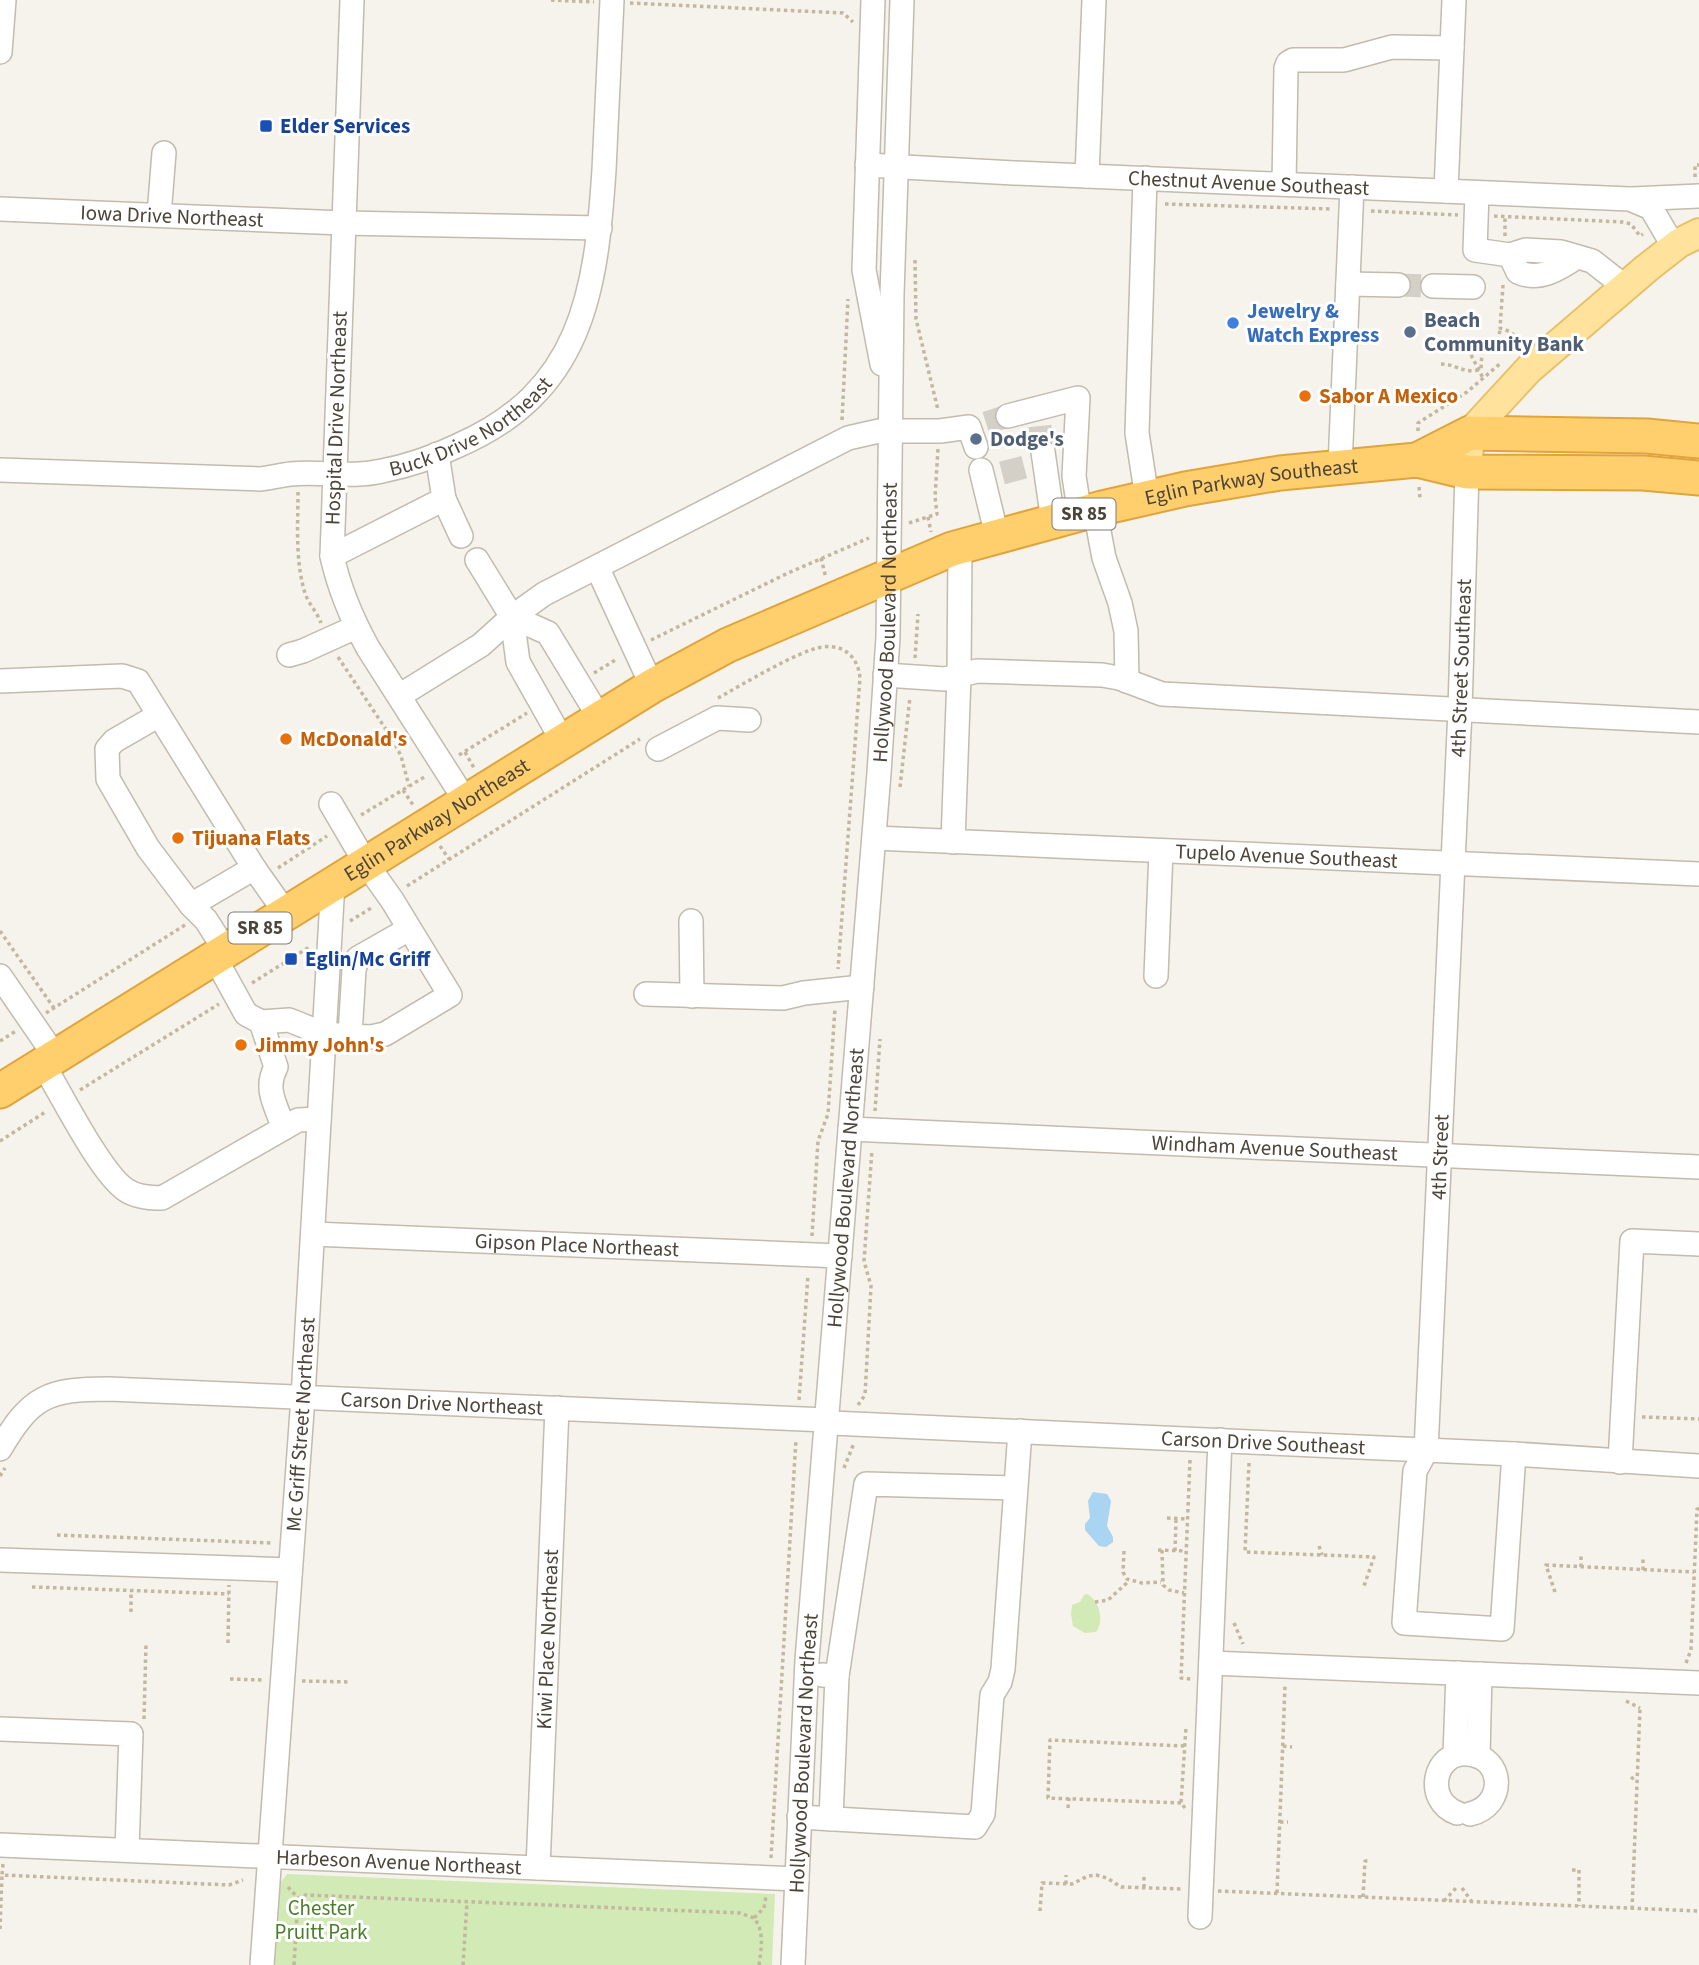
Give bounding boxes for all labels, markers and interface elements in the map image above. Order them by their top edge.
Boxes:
place label: Elder Services [280,111,410,141]
marker: Elder Services [258,118,274,134]
street label: Chestnut Avenue Southeast [1127,163,1370,203]
street label: Iowa Drive Northeast [80,197,264,235]
place label: Jewelry & Watch Express [1247,296,1379,350]
place label: Beach Community Bank [1424,305,1585,359]
street label: Hospital Drive Northeast [317,310,355,526]
marker: Jewelry & Watch Express [1225,315,1241,331]
marker: Beach Community Bank [1402,324,1418,340]
street label: Buck Drive Northeast [386,370,559,484]
place label: Sabor A Mexico [1319,381,1458,411]
marker: Sabor A Mexico [1297,388,1313,404]
place label: Dodge's [990,424,1064,454]
marker: Dodge's [968,431,984,447]
street label: Eglin Parkway Southeast [1142,451,1359,513]
street label: Hollywood Boulevard Northeast [865,482,905,763]
road number: SR 85 [1052,499,1116,530]
street label: 4th Street Southeast [1443,578,1479,758]
place label: McDonald's [300,724,407,754]
marker: McDonald's [278,731,294,747]
street label: Eglin Parkway Northeast [338,751,535,889]
place label: Tijuana Flats [192,823,310,853]
marker: Tijuana Flats [170,830,186,846]
street label: Tupelo Avenue Southeast [1175,836,1398,876]
road number: SR 85 [229,912,292,944]
place label: Eglin/Mc Griff [305,944,431,974]
marker: Eglin/Mc Griff [283,951,299,967]
place label: Jimmy John's [255,1030,384,1060]
marker: Jimmy John's [233,1037,249,1053]
street label: Hollywood Boulevard Northeast [819,1047,872,1329]
street label: 4th Street [1424,1114,1456,1200]
street label: Windham Avenue Southeast [1151,1128,1398,1168]
street label: Gipson Place Northeast [474,1226,679,1264]
street label: Mc Griff Street Northeast [278,1316,323,1533]
street label: Carson Drive Northeast [340,1384,544,1423]
street label: Carson Drive Southeast [1160,1423,1366,1462]
street label: Kiwi Place Northeast [529,1548,566,1730]
street label: Hollywood Boulevard Northeast [781,1612,826,1894]
street label: Harbeson Avenue Northeast [275,1842,522,1882]
park label: Chester Pruitt Park [275,1893,368,1947]

